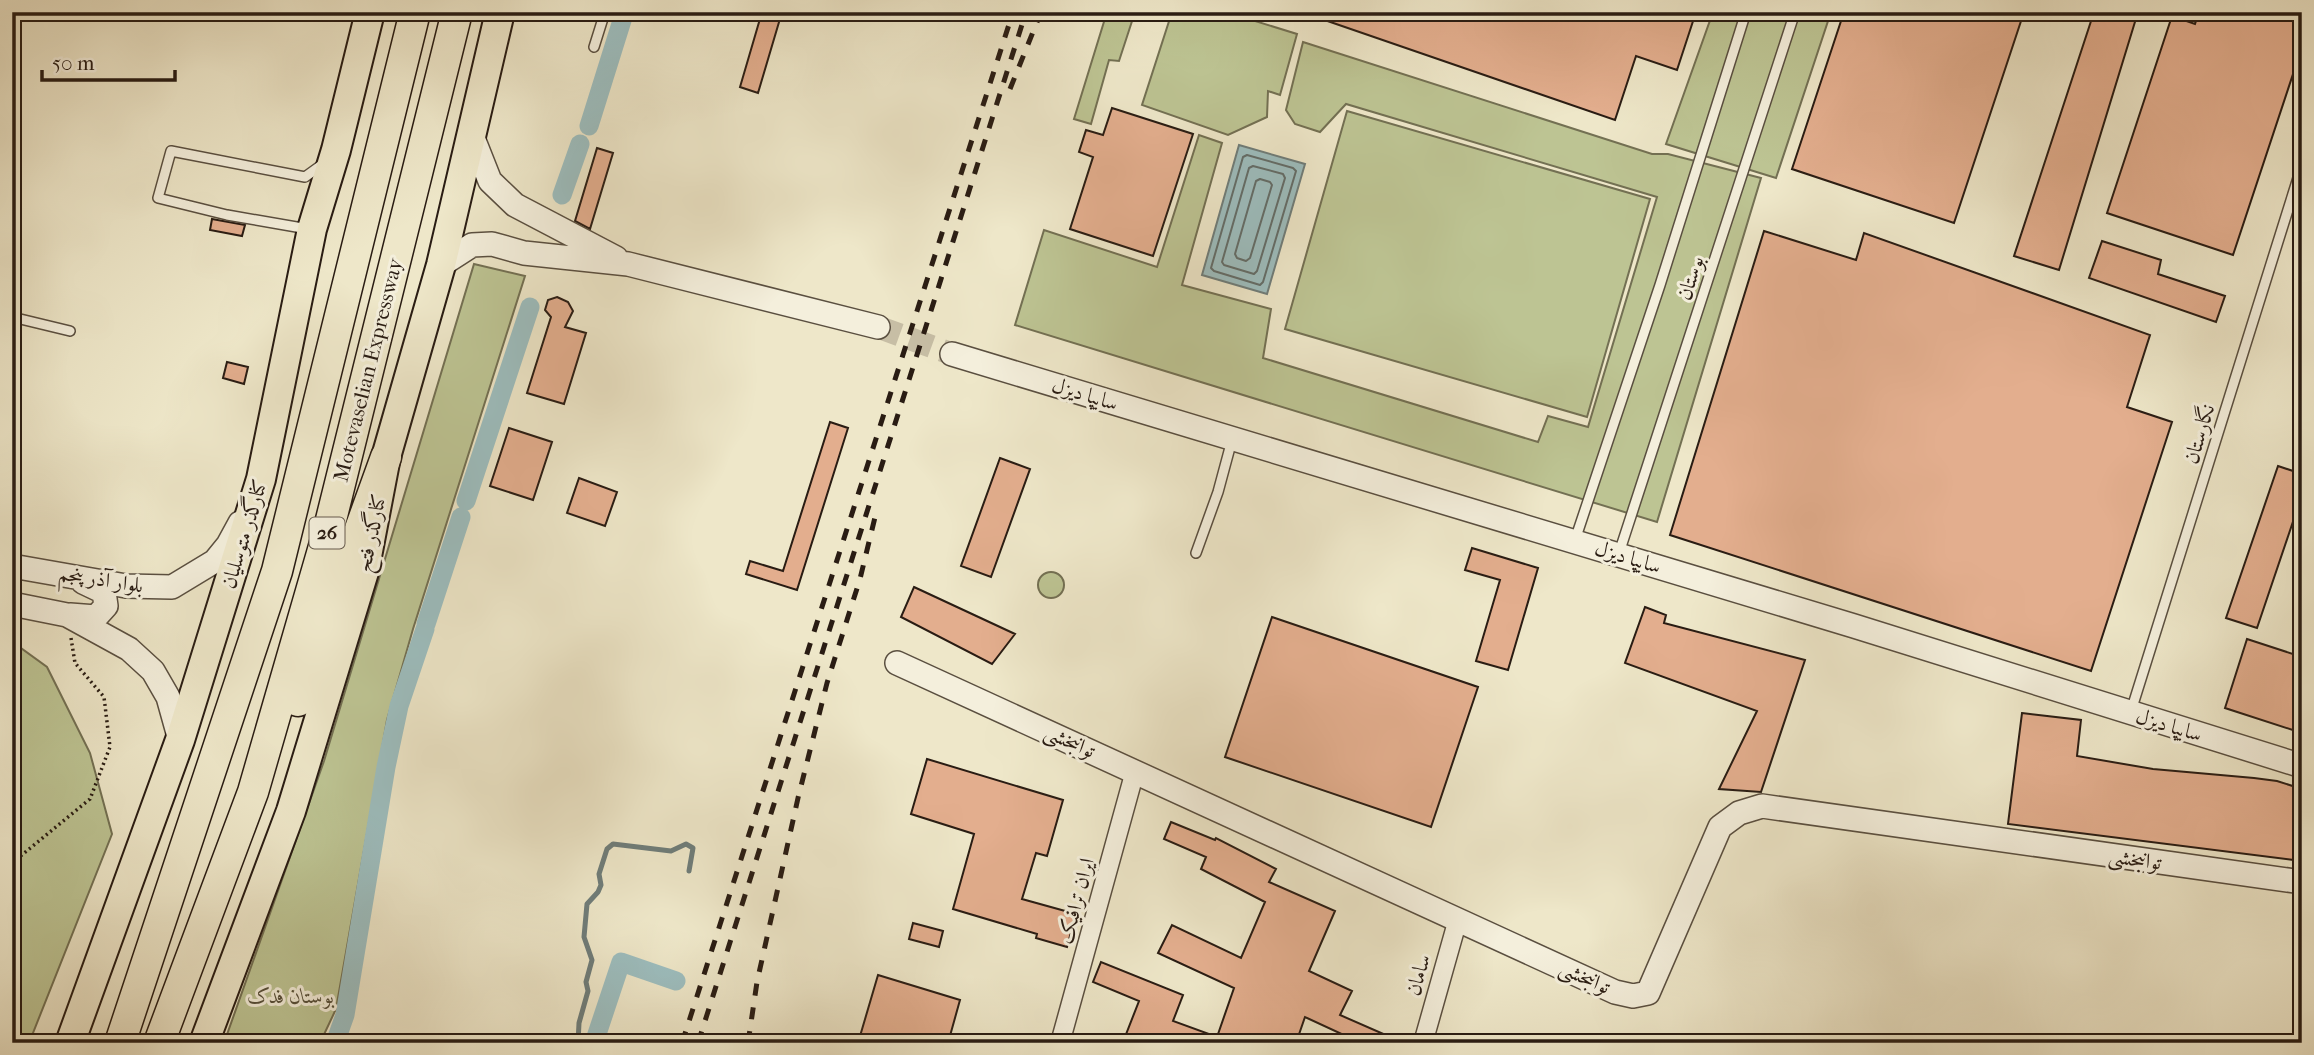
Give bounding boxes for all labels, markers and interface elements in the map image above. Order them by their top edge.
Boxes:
scale bar [42,38,175,82]
text: 50 m [52,51,95,75]
street label: بوستان [1672,253,1709,303]
street label: Motevaselian Expressway [329,255,408,484]
street label: سایپا دیزل [1048,373,1121,417]
street label: نگارستان [2178,401,2219,467]
street label: کنارگذر متوسلیان [213,476,273,592]
street label: کنارگذر فتح [348,491,398,576]
road number: 26 [310,518,344,548]
street label: سایپا دیزل [1591,536,1664,580]
street label: بلوار آذر پنجم [56,559,145,605]
street label: سایپا دیزل [2132,704,2205,748]
street label: توانبخشی [1040,719,1100,766]
street label: توانبخشی [2107,843,2164,878]
street label: ایران ترافیک [1053,855,1099,947]
street label: سامان [1401,952,1435,998]
street label: توانبخشی [1555,955,1615,1002]
park label: بوستان فدک [248,984,334,1009]

